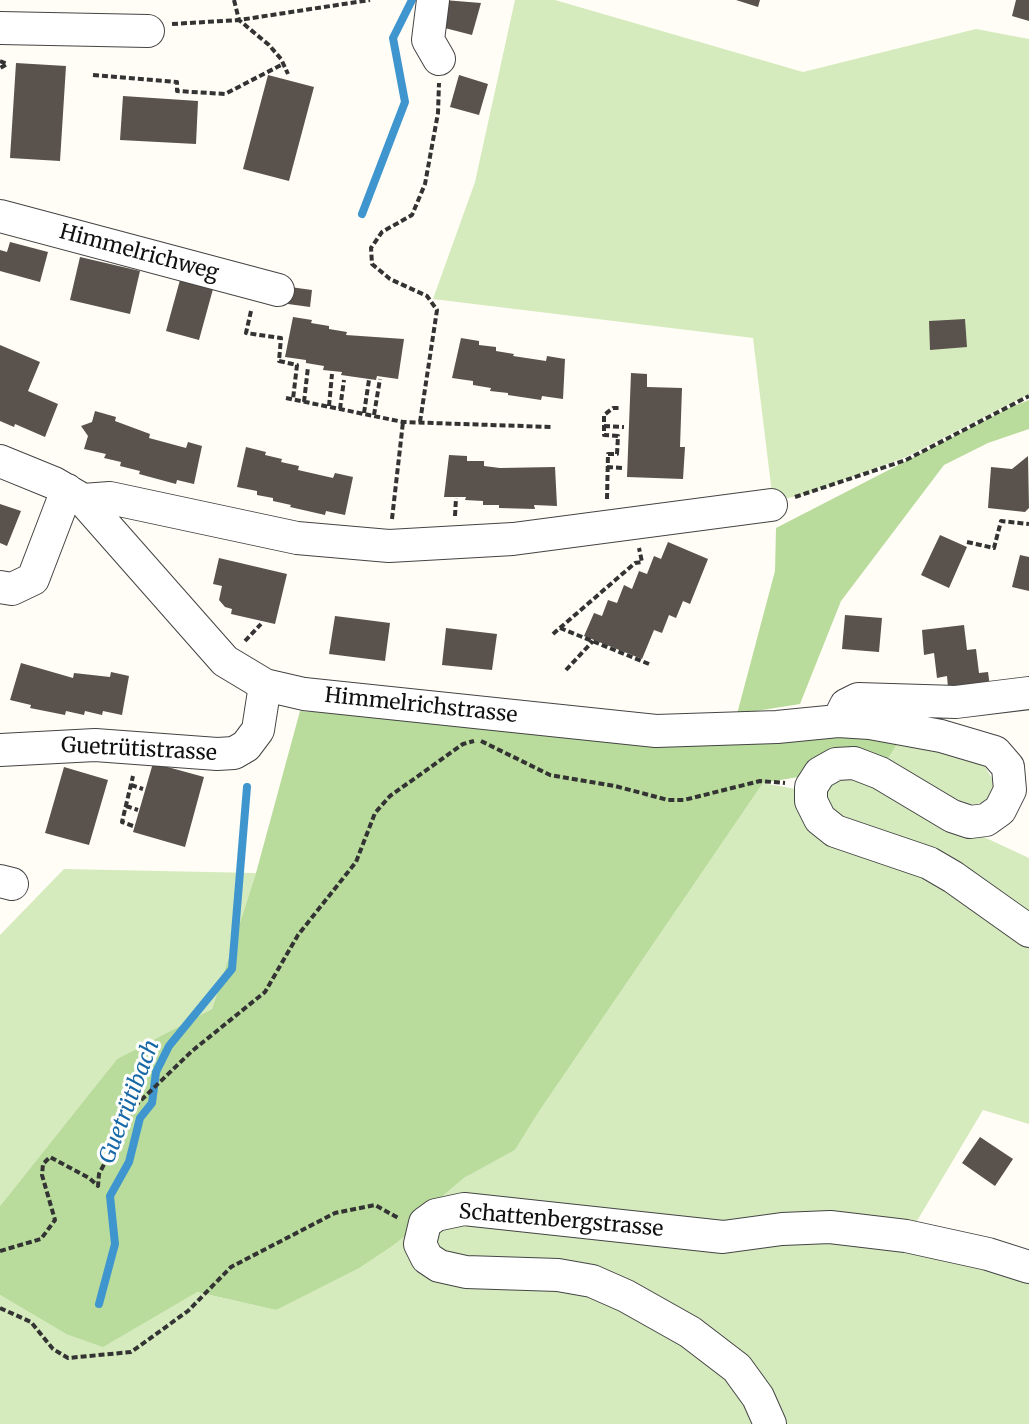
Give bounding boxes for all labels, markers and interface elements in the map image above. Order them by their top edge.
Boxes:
street label: Himmelrichweg [57,220,221,286]
street label: Himmelrichstrasse [323,683,519,729]
street label: Guetrütistrasse [61,733,217,767]
water label: Guetrütibach [94,1036,166,1168]
street label: Schattenbergstrasse [458,1200,664,1242]

